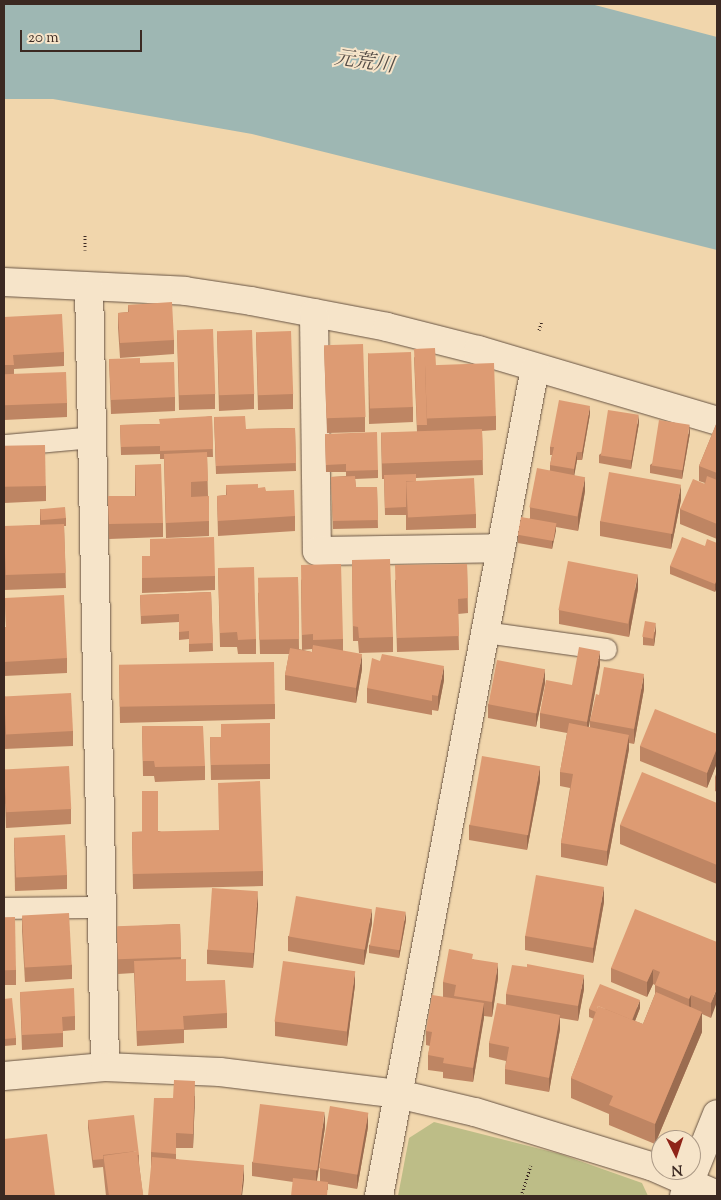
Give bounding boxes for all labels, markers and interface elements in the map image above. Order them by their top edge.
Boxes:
scale bar [22,20,145,52]
text: 20 m [28,28,59,49]
water label: 元荒川 [333,47,395,79]
north arrow [651,1130,701,1180]
text: N [671,1159,683,1179]

